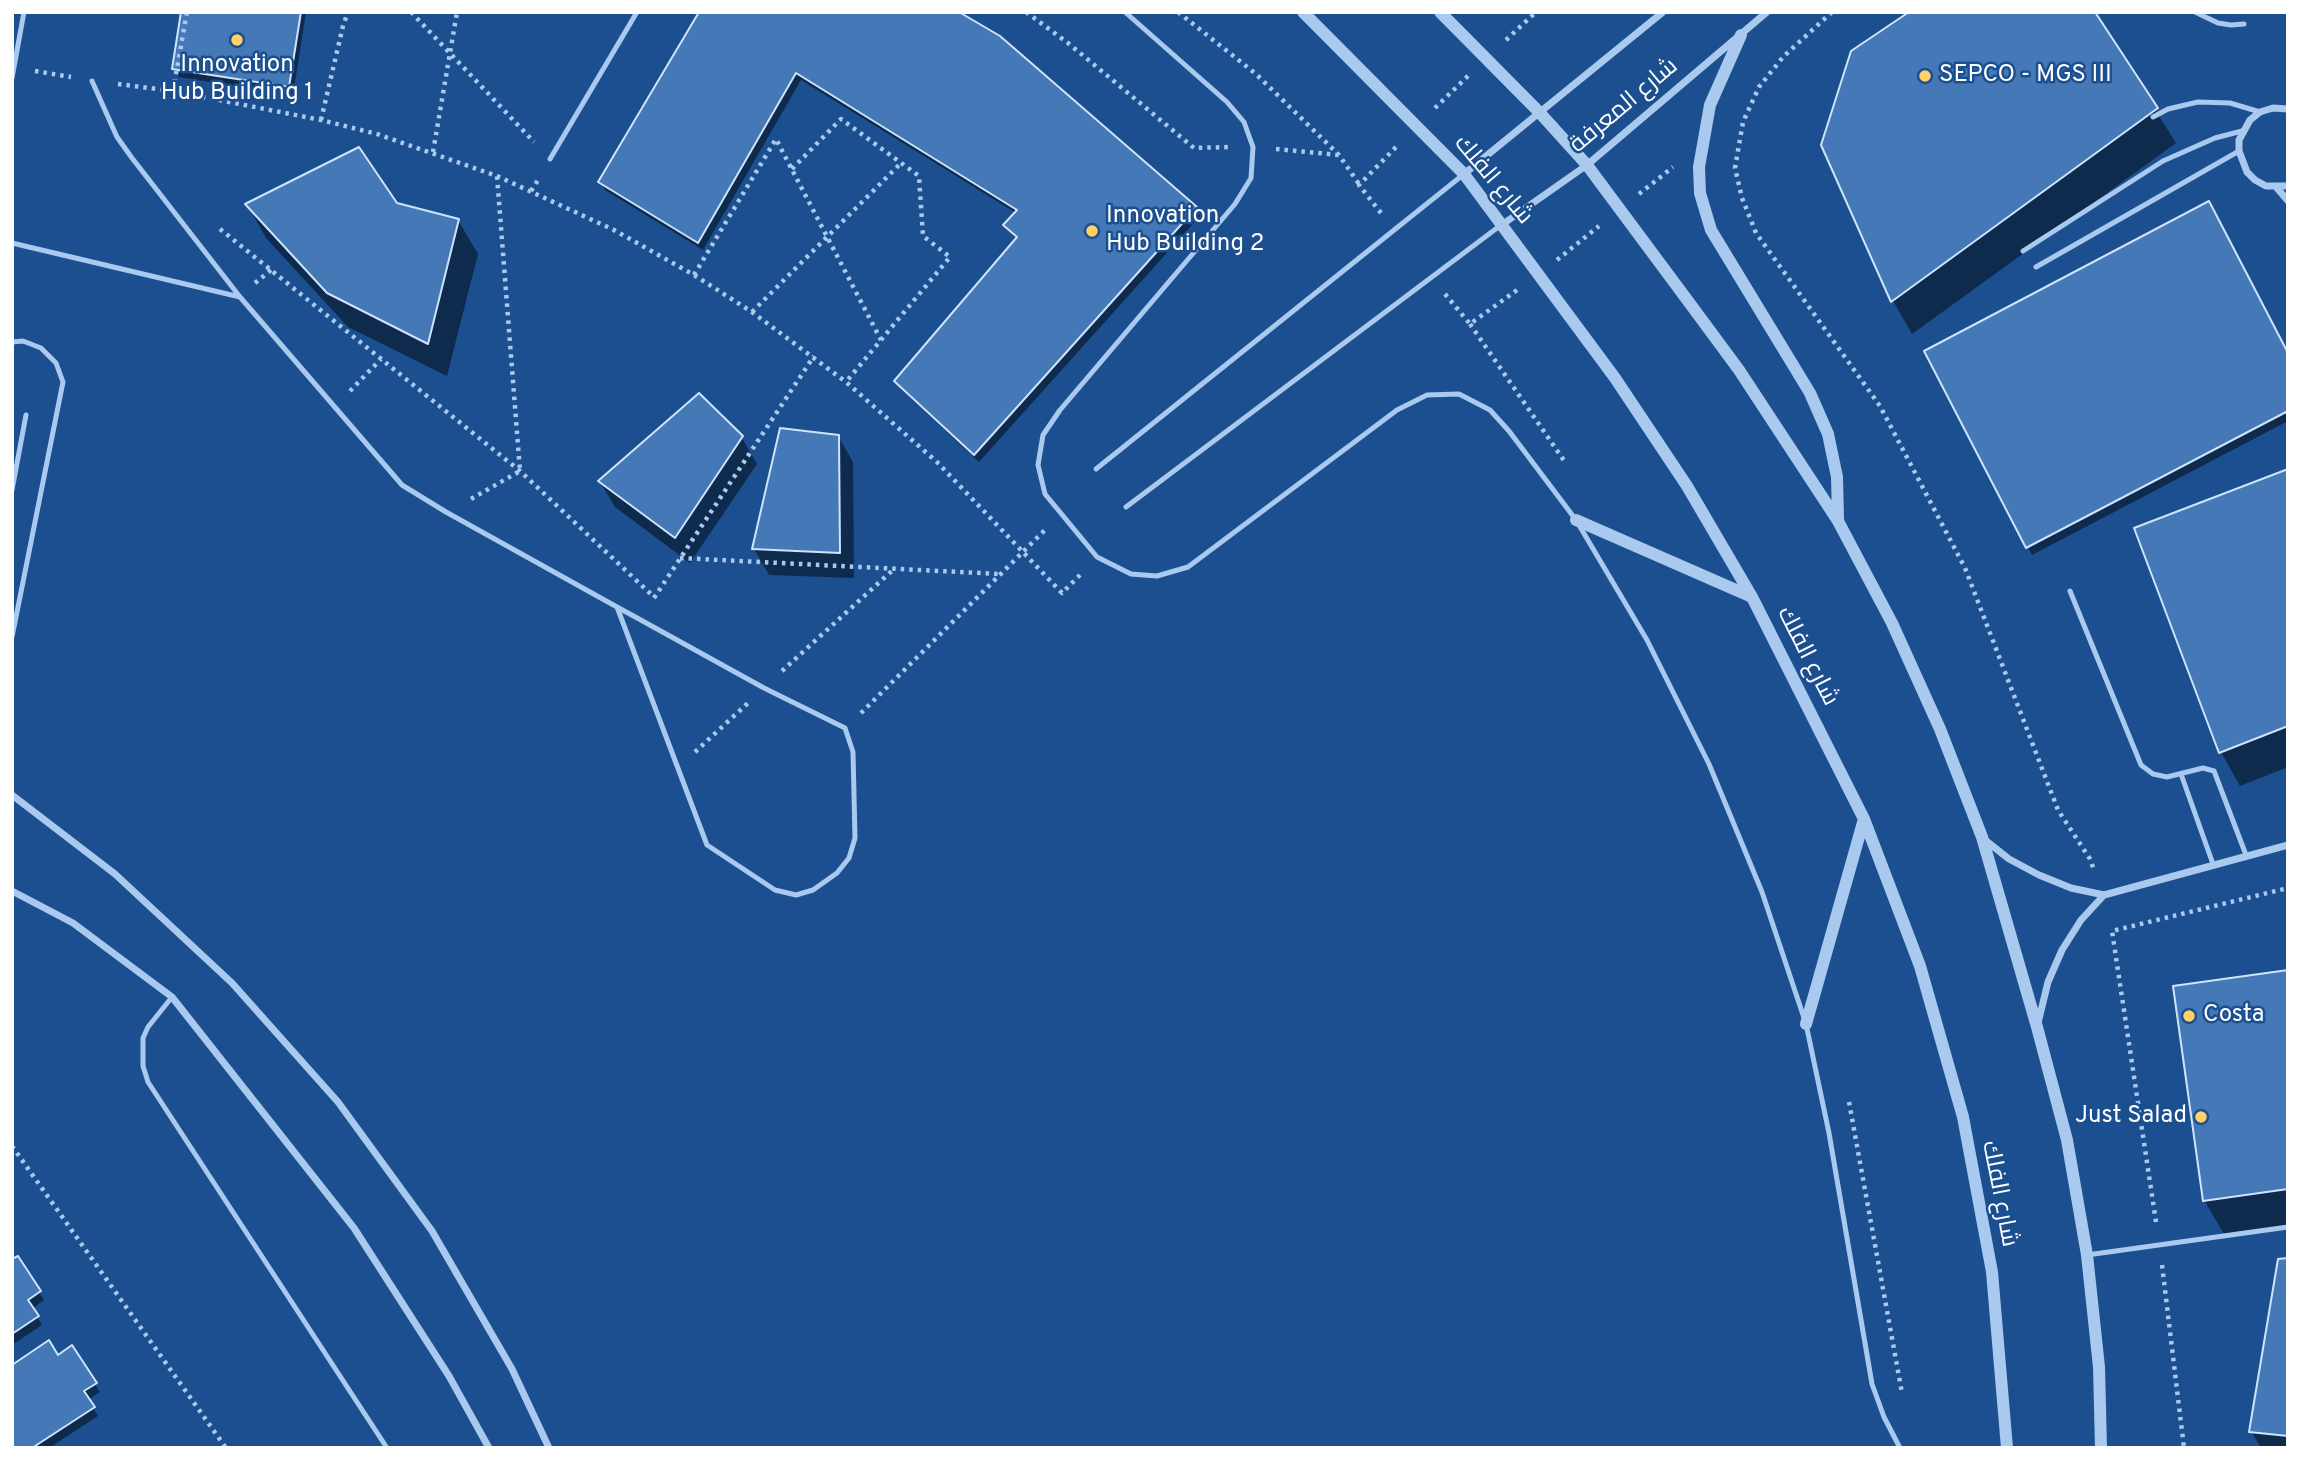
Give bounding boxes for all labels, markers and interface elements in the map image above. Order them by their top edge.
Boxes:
marker: Innovation Hub Building 1 [229,32,245,48]
place label: Innovation Hub Building 1 [161,52,313,108]
street label: شارع المعرفة [1565,53,1685,161]
place label: SEPCO - MGS III [1939,62,2112,90]
marker: SEPCO - MGS III [1917,68,1933,84]
street label: شارع الفلك [1446,131,1538,231]
place label: Innovation Hub Building 2 [1106,203,1264,259]
marker: Innovation Hub Building 2 [1084,223,1100,239]
street label: شارع الفلك [1769,603,1843,711]
place label: Costa [2203,1002,2264,1030]
marker: Costa [2181,1008,2197,1024]
place label: Just Salad [2075,1103,2187,1131]
marker: Just Salad [2193,1109,2209,1125]
street label: شارع الفلك [1974,1138,2022,1250]

